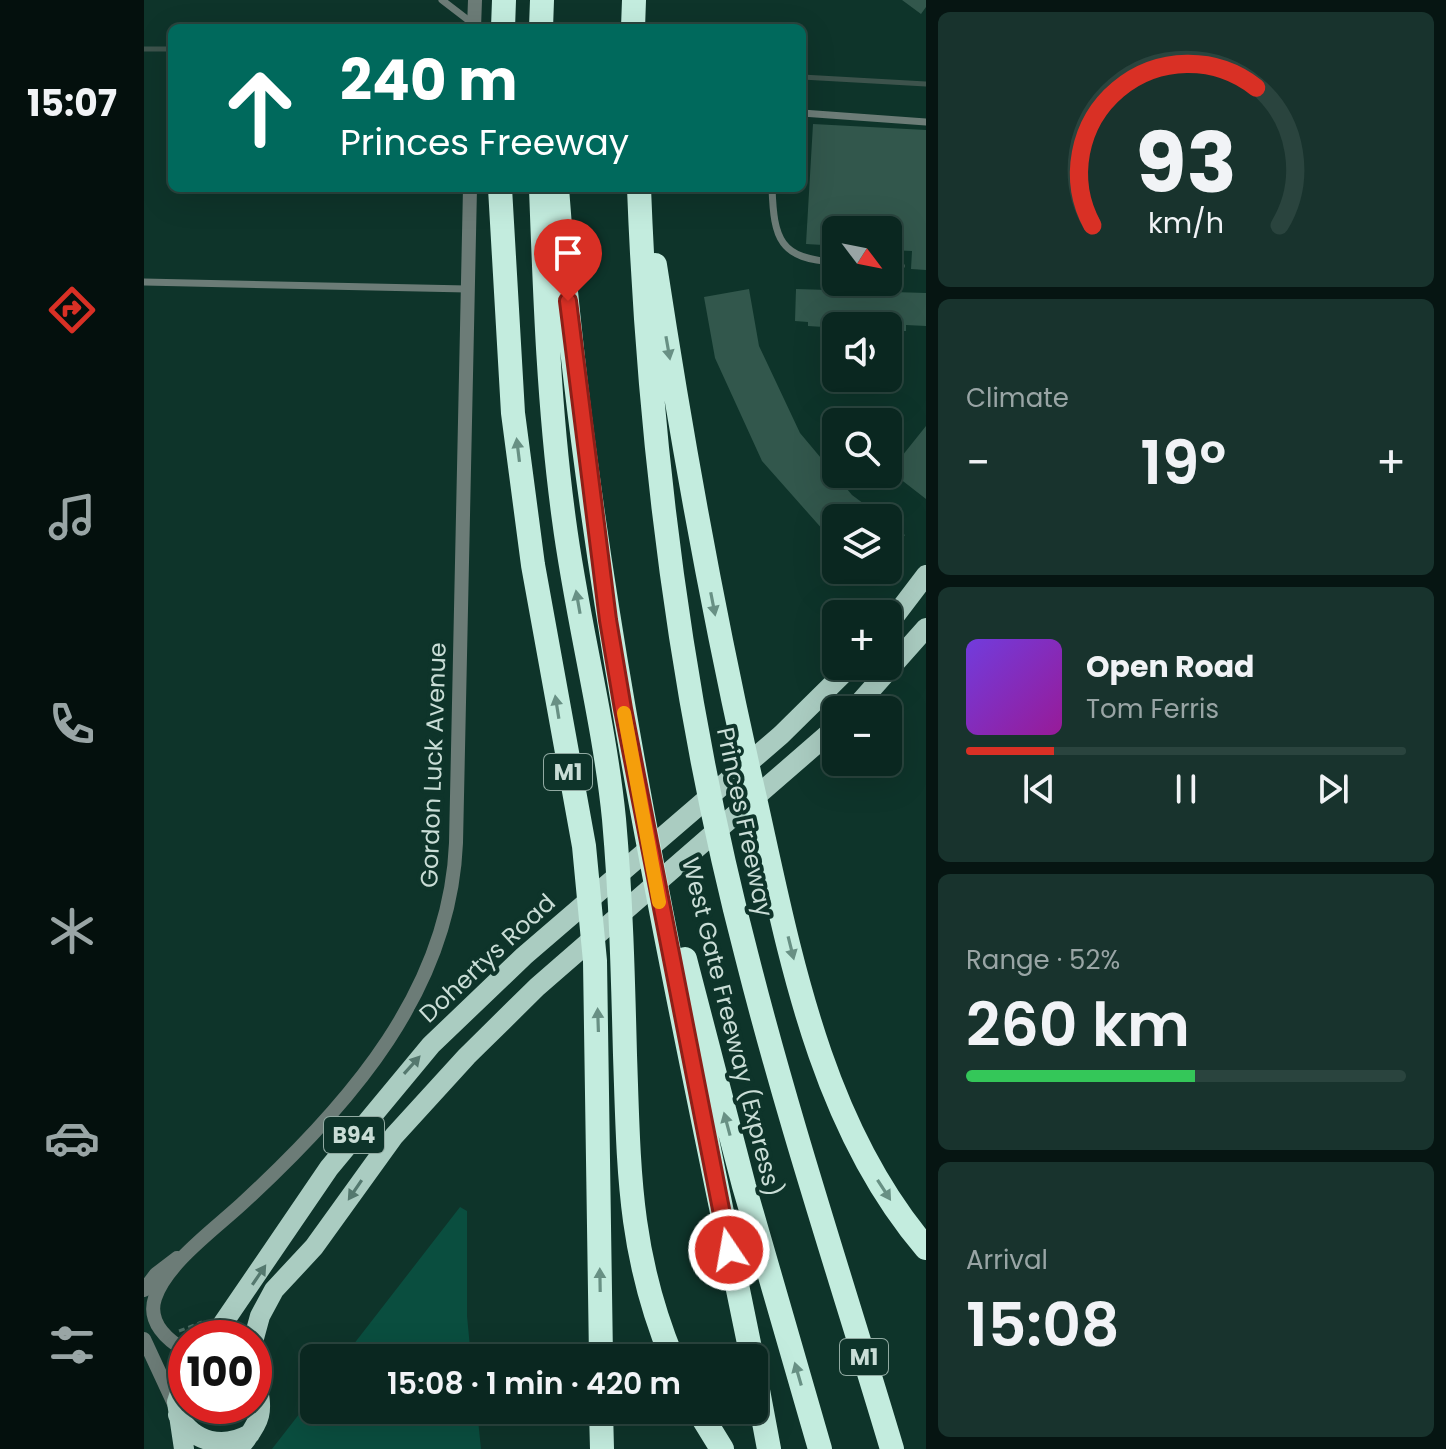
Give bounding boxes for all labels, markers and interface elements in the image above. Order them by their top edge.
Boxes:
text: 240 m [340,41,518,120]
icon: ahead [208,56,312,160]
text: 15:07 [27,78,117,129]
text: 93 [1135,104,1237,220]
text: Princes Freeway [340,117,629,168]
text: km/h [1148,203,1224,243]
north arrow [822,216,902,296]
map controls [822,216,902,776]
pin [534,219,602,301]
icon: arrive [546,231,590,275]
icon: directions [44,282,100,338]
button: sound [822,312,902,392]
one-way arrow [663,336,675,361]
text: Climate [966,380,1069,416]
button: search [822,408,902,488]
text: 19° [1140,421,1226,505]
text: − [966,432,990,493]
text: + [1376,432,1406,493]
one-way arrow [511,437,524,462]
icon: music [44,489,100,545]
button: layers [822,504,902,584]
one-way arrow [571,589,583,614]
one-way arrow [707,592,720,617]
button: + [822,600,902,680]
street label: Gordon Luck Avenue [412,642,454,888]
text: Open Road [1086,645,1254,688]
text: Tom Ferris [1086,691,1219,727]
one-way arrow [550,694,563,719]
icon: phone [44,696,100,752]
button: − [822,696,902,776]
street label: Princes Freeway [709,724,781,920]
road number: M1 [544,754,592,790]
icon: previous [1017,767,1061,811]
icon: pause [1164,767,1208,811]
icon: next [1311,767,1355,811]
street label: West Gate Freeway (Express) [674,854,790,1200]
street label: Dohertys Road [412,886,562,1030]
icon: climate [44,903,100,959]
one-way arrow [785,936,798,961]
text: Range · 52% [966,942,1120,978]
text: 260 km [966,983,1190,1067]
one-way arrow [591,1007,604,1032]
one-way arrow [403,1056,421,1075]
icon: car [44,1110,100,1166]
one-way arrow [721,1111,733,1136]
road number: B94 [324,1117,384,1153]
one-way arrow [876,1179,891,1200]
one-way arrow [348,1180,363,1201]
position arrow [687,1208,771,1292]
text: Arrival [966,1242,1048,1278]
one-way arrow [251,1264,266,1285]
one-way arrow [594,1267,606,1292]
text: 15:08 [966,1283,1119,1367]
icon: filters [44,1317,100,1373]
speed limit sign: 100 [168,1320,272,1424]
road number: M1 [840,1339,888,1375]
text: 15:08 · 1 min · 420 m [387,1362,681,1405]
one-way arrow [791,1362,804,1386]

